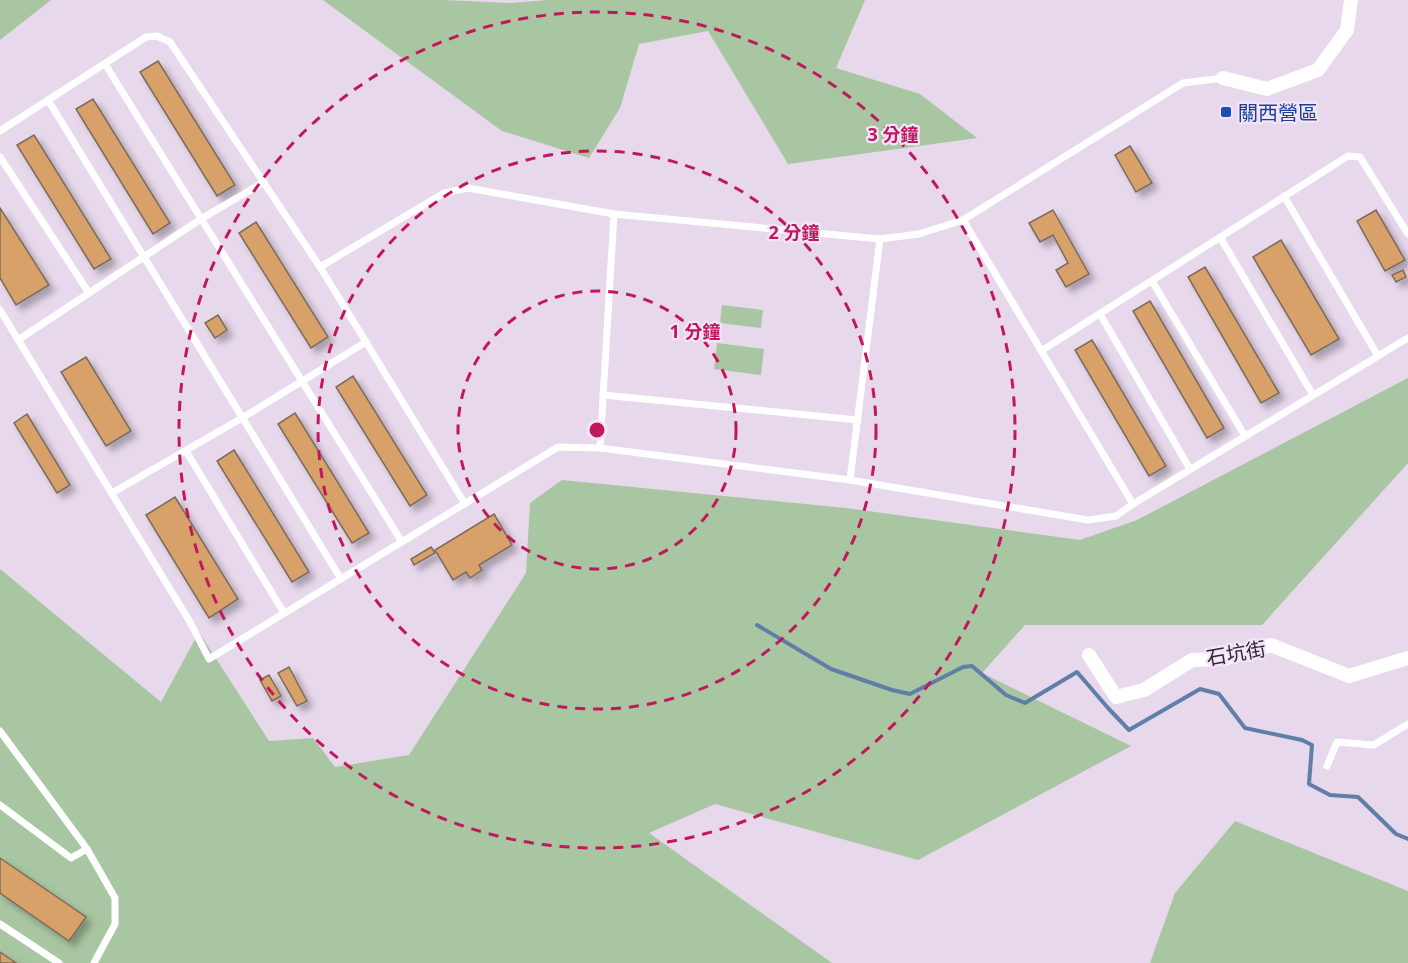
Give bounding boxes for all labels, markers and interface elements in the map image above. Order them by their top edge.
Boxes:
place label: 關西營區 [1238,99,1318,126]
marker: 關西營區 [1219,105,1233,119]
text: 3 分鐘 [868,122,918,146]
text: 2 分鐘 [769,220,819,244]
text: 1 分鐘 [670,319,720,343]
centre of rings [587,420,607,440]
street label: 石坑街 [1204,634,1268,672]

